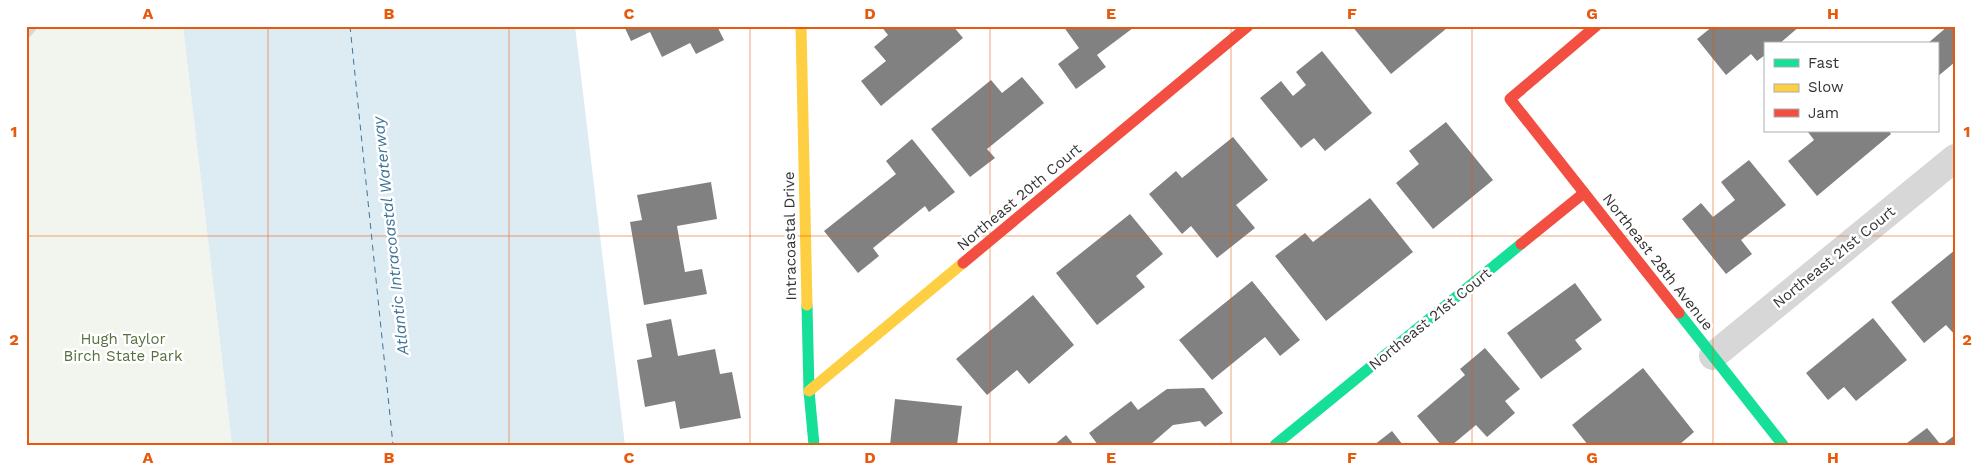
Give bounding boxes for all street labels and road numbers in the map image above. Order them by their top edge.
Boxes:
street label: Northeast 20th Court [953,139,1085,254]
street label: Intracoastal Drive [780,171,800,301]
street label: Northeast 28th Avenue [1599,190,1717,334]
street label: Northeast 21st Court [1769,202,1899,312]
street label: Northeast 21st Court [1365,264,1495,374]

